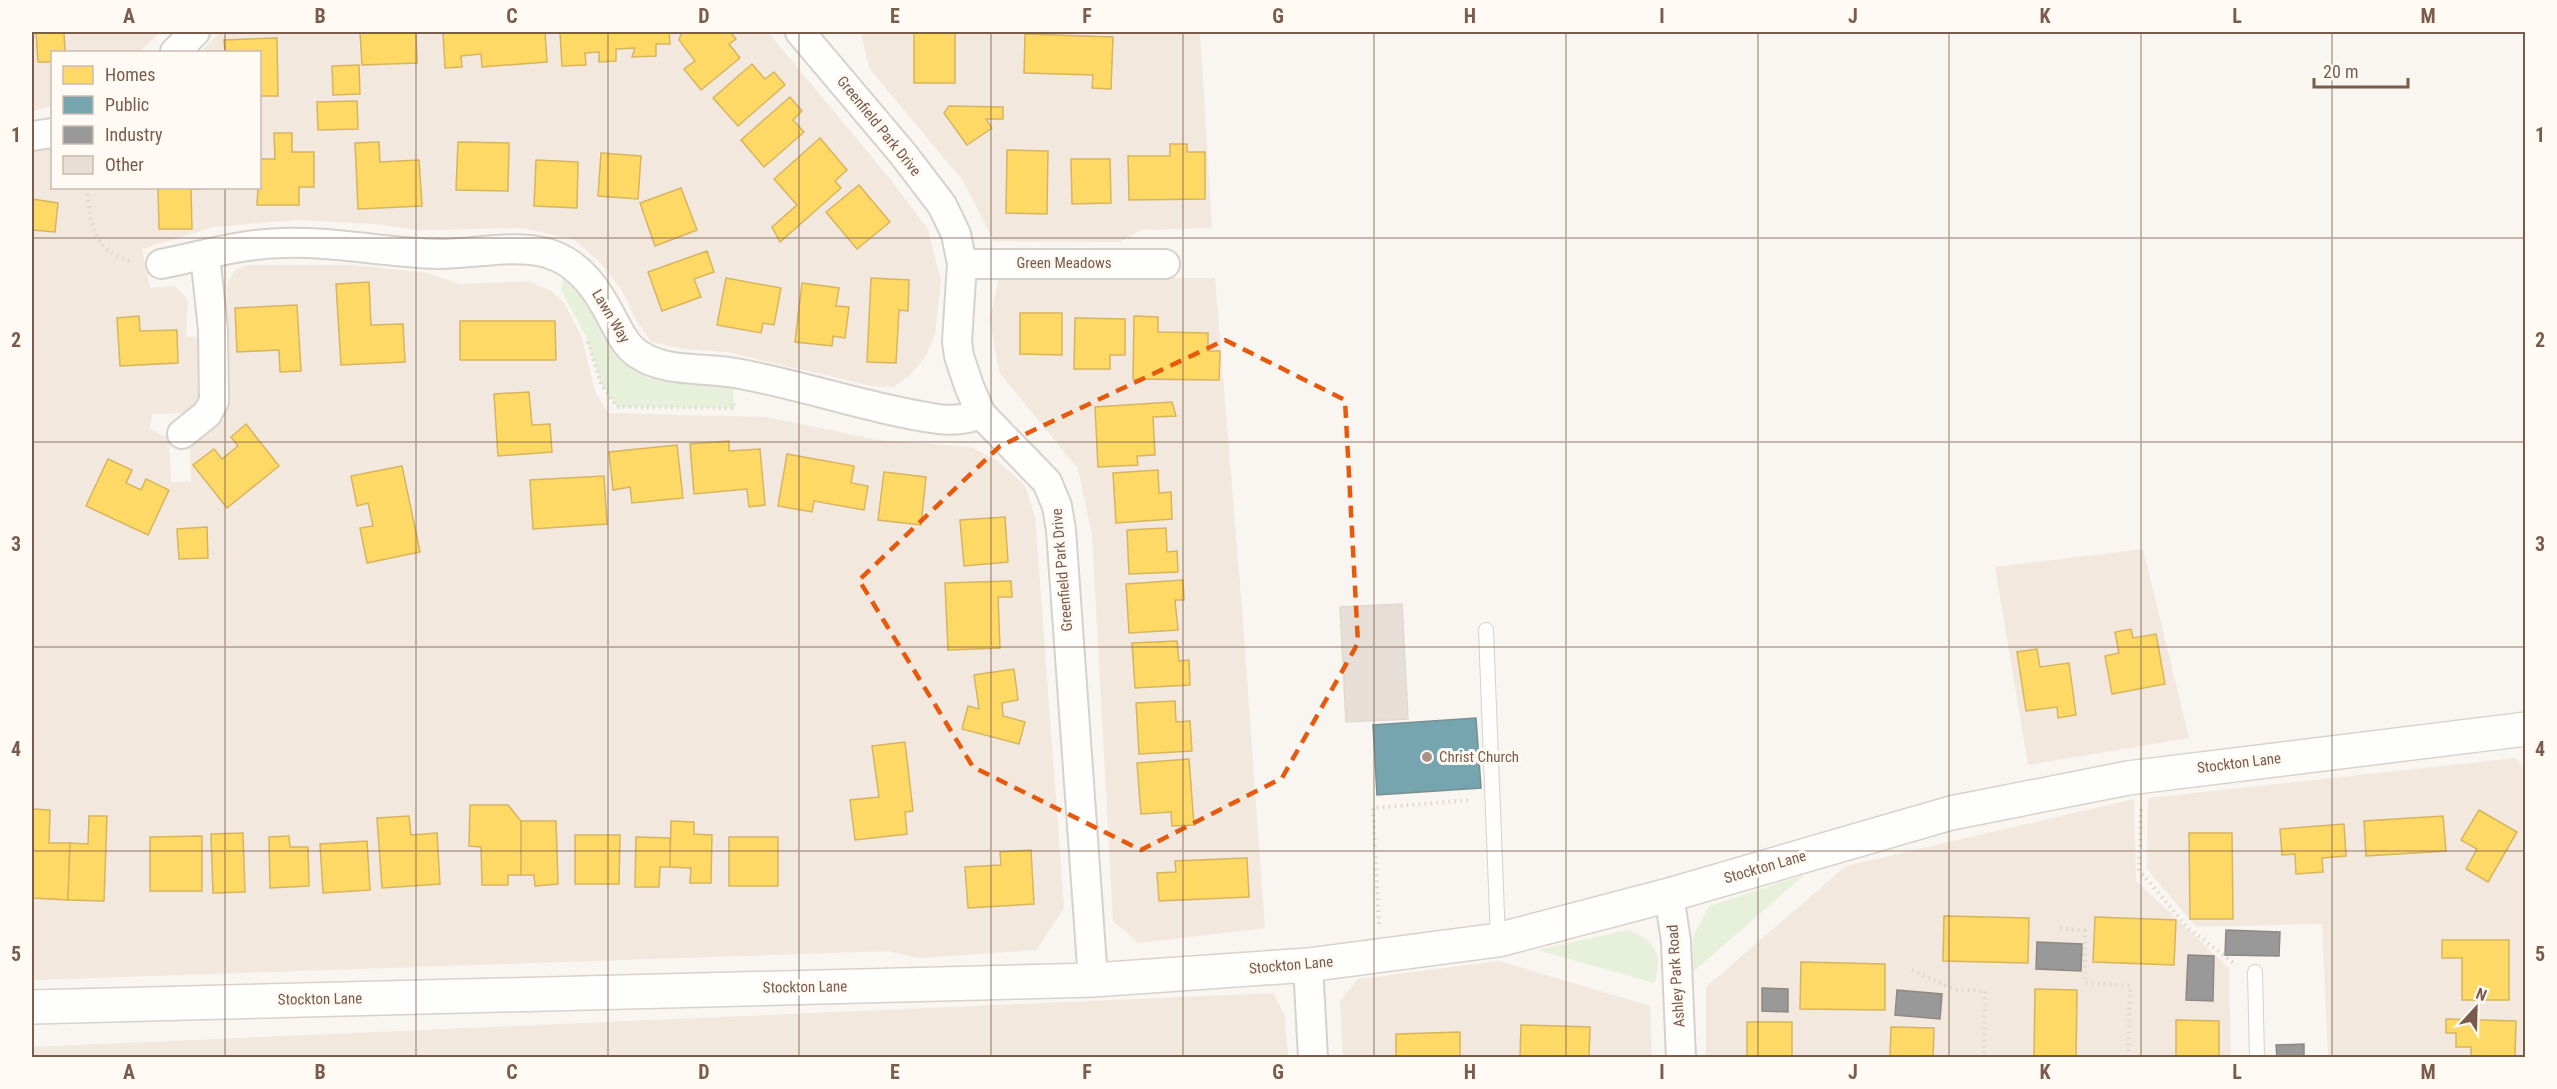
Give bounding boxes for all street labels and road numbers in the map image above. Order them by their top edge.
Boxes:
street label: Greenfield Park Drive [833,72,925,180]
street label: Green Meadows [1016,254,1112,272]
street label: Lawn Way [588,286,634,346]
street label: Greenfield Park Drive [1048,508,1076,632]
street label: Stockton Lane [2196,749,2282,777]
street label: Stockton Lane [1722,847,1808,887]
street label: Ashley Park Road [1663,924,1689,1028]
street label: Stockton Lane [1248,952,1334,978]
street label: Stockton Lane [763,977,847,997]
street label: Stockton Lane [278,989,362,1009]

